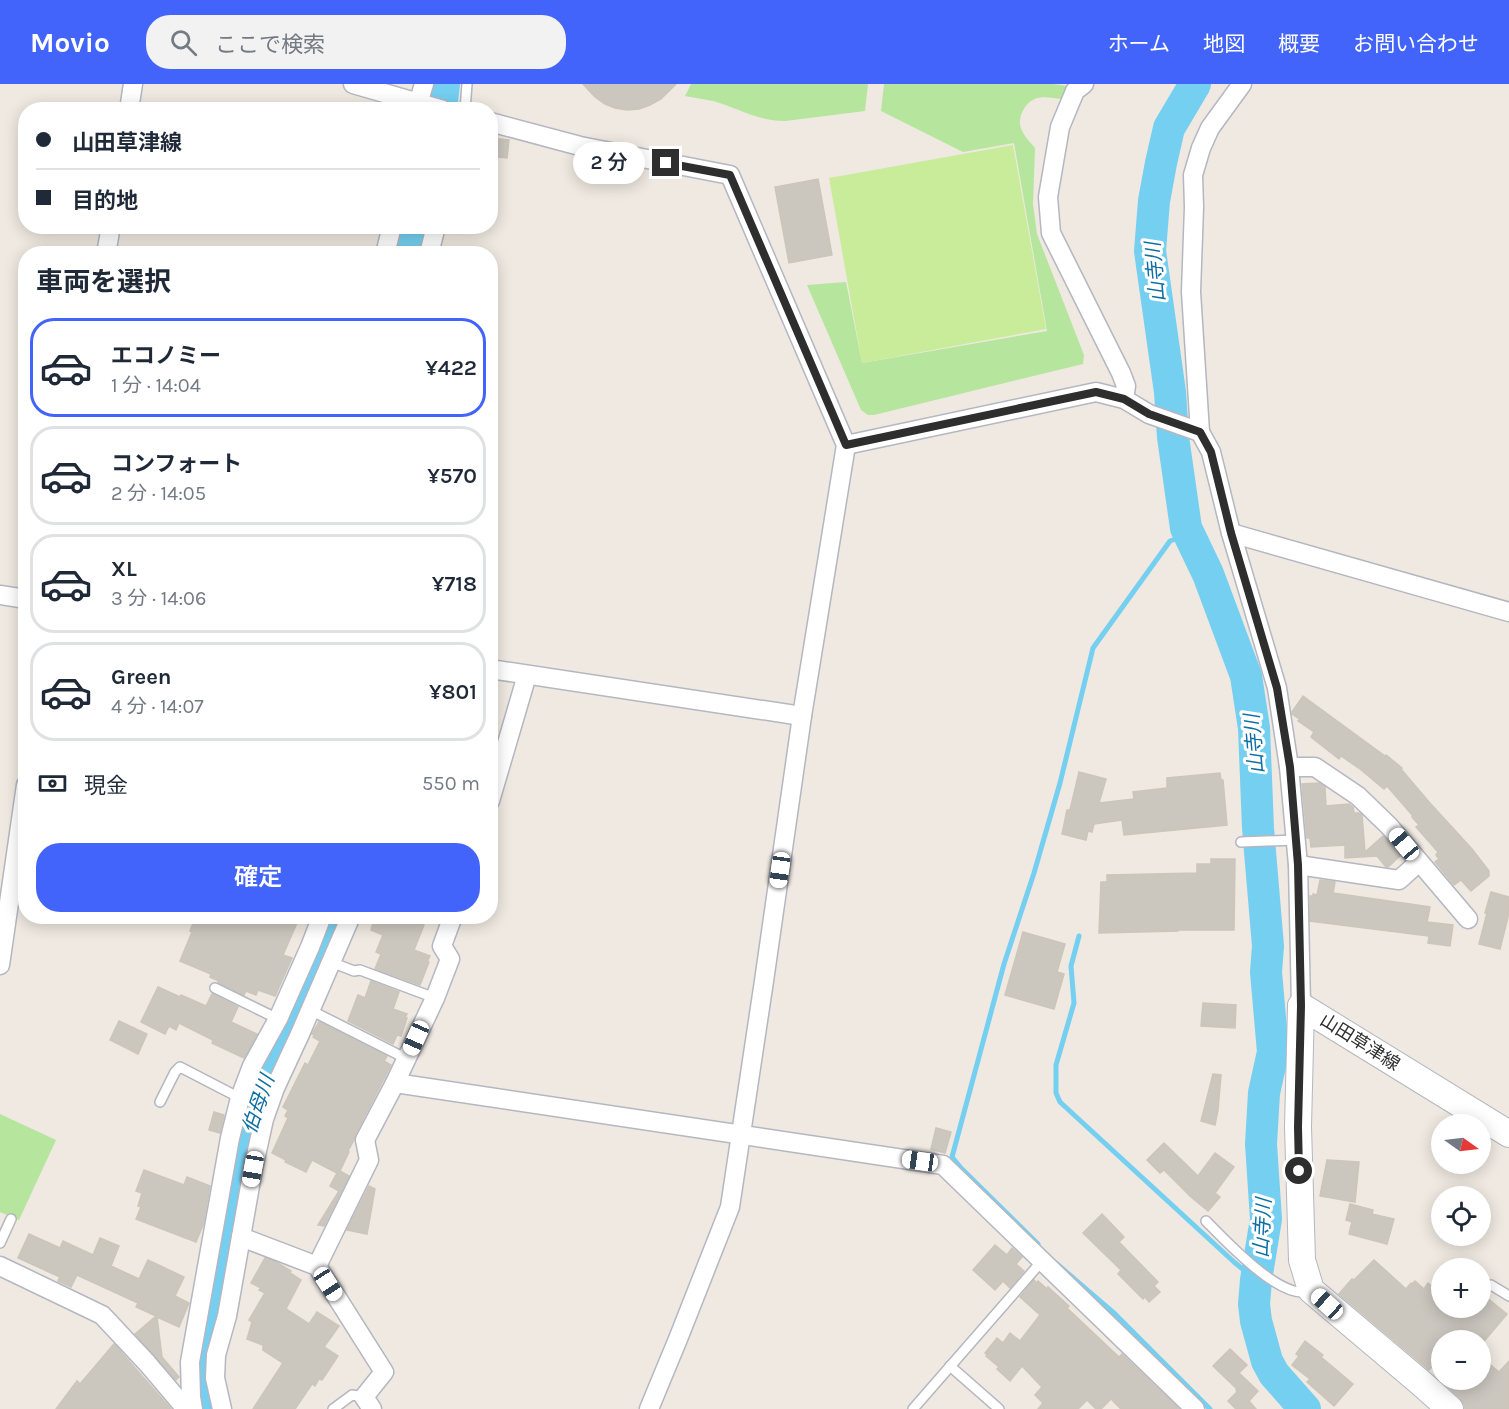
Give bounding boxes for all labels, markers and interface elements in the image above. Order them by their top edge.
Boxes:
search box [146,15,566,69]
text: Movio [30,26,110,59]
icon: search [167,26,200,59]
text: ここで検索 [215,32,325,58]
text: ホーム [1108,32,1170,56]
text: 地図 [1203,32,1245,56]
text: 概要 [1278,32,1320,56]
text: お問い合わせ [1353,32,1479,56]
text: 山田草津線 [72,130,182,156]
callout: 2 分 [573,142,645,184]
route end [652,149,679,176]
text: 2 分 [591,151,627,174]
text: 目的地 [72,188,138,214]
water label: 山寺川 [1141,239,1170,303]
text: 車両を選択 [36,266,171,298]
icon: car [39,341,93,395]
text: エコノミー [111,343,221,369]
text: ¥422 [425,355,477,381]
text: 1 分 · 14:04 [111,374,201,397]
icon: car [39,449,93,503]
text: コンフォート [111,451,242,477]
text: ¥570 [427,463,477,489]
text: 2 分 · 14:05 [111,482,206,505]
text: XL [111,556,137,582]
icon: car [39,557,93,611]
text: ¥718 [432,571,477,597]
text: 3 分 · 14:06 [111,587,206,610]
text: Green [111,664,172,690]
icon: car [39,665,93,719]
text: ¥801 [429,679,477,705]
text: 4 分 · 14:07 [111,695,204,718]
water label: 山寺川 [1240,711,1269,775]
icon: cash [36,767,69,800]
text: 550 m [422,772,480,795]
text: 現金 [84,773,128,799]
car [1386,824,1422,864]
button: 確定 [36,843,480,912]
car [769,851,791,889]
street label: 山田草津線 [1316,1009,1404,1075]
car [400,1018,432,1058]
water label: 伯母川 [238,1070,280,1136]
north arrow [1431,1114,1491,1174]
map controls [1431,1114,1491,1390]
car [241,1150,265,1188]
car [901,1150,939,1172]
route start [1285,1157,1312,1184]
button: locate [1431,1186,1491,1246]
water label: 山寺川 [1249,1195,1276,1259]
button: + [1431,1258,1491,1318]
car [311,1264,345,1304]
car [1308,1285,1346,1323]
button: − [1431,1330,1491,1390]

